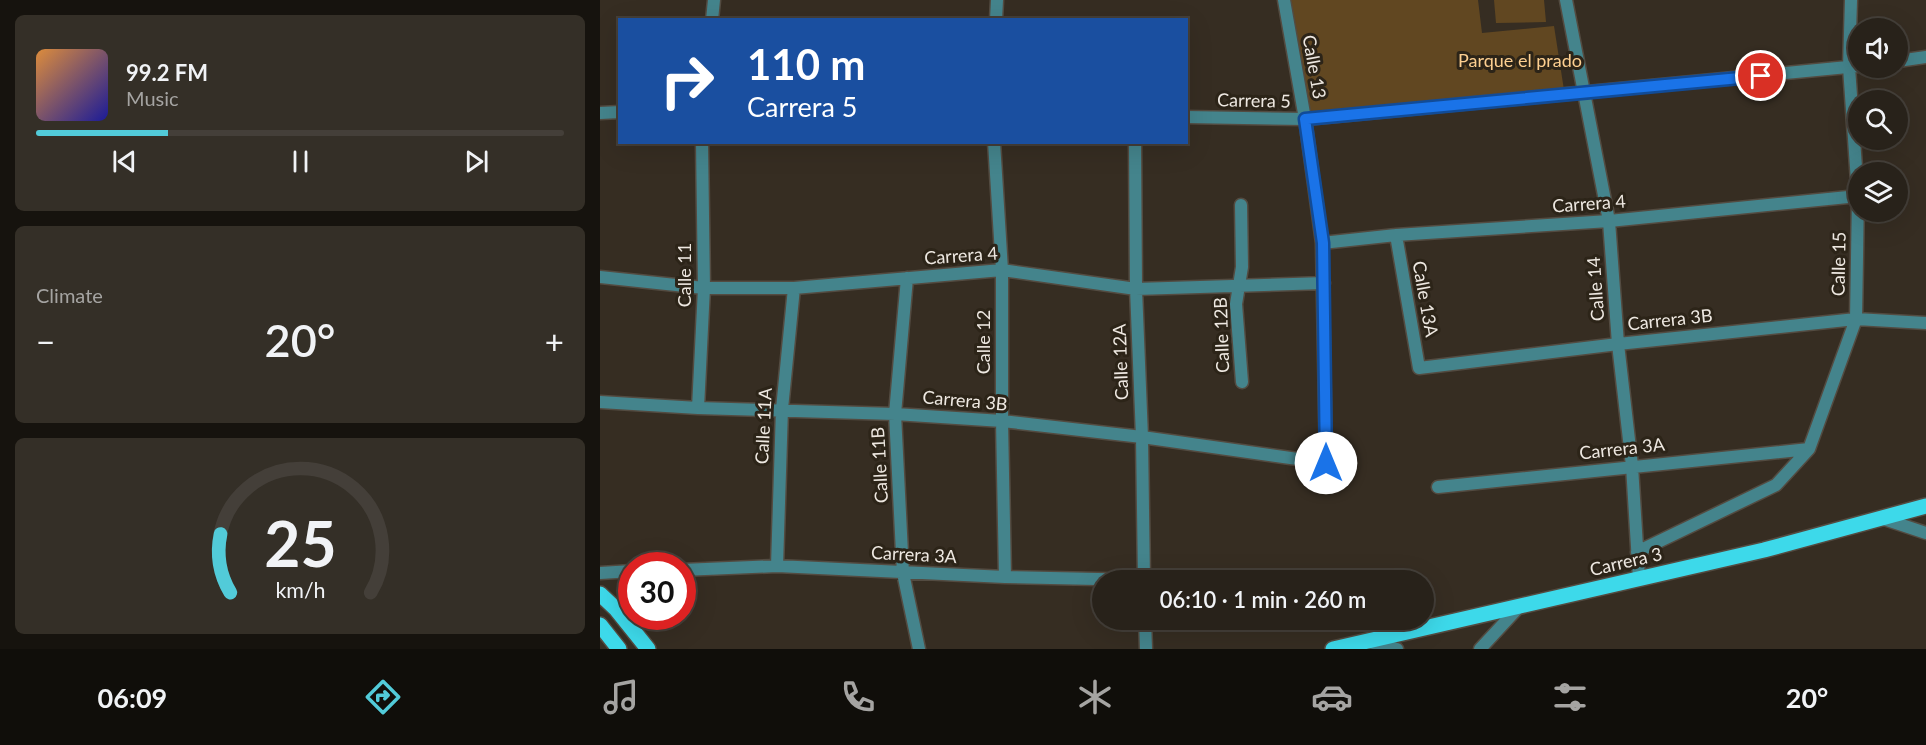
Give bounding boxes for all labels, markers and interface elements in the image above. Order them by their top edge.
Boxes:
map controls [1848,18,1908,222]
button: sound [1848,18,1908,78]
street label: Calle 13 [1299,33,1331,100]
text: 110 m [747,39,865,89]
icon: right [648,42,726,120]
park label: Parque el prado [1458,49,1582,71]
pin [1735,50,1786,101]
text: 99.2 FM [126,59,208,86]
icon: arrive [1744,59,1777,92]
text: Music [126,86,179,110]
street label: Carrera 5 [1217,88,1291,112]
text: Carrera 5 [747,90,857,123]
button: search [1848,90,1908,150]
icon: previous [108,145,141,178]
icon: pause [284,145,317,178]
icon: next [460,145,493,178]
button: layers [1848,162,1908,222]
street label: Carrera 4 [1551,189,1626,217]
street label: Calle 15 [1826,232,1850,296]
street label: Carrera 4 [923,241,998,269]
street label: Calle 11 [673,243,695,307]
street label: Calle 14 [1582,256,1608,322]
street label: Calle 13A [1408,259,1444,339]
text: Climate [36,283,103,307]
street label: Calle 12B [1209,297,1233,373]
street label: Carrera 3B [1626,304,1713,334]
street label: Calle 12 [972,310,994,374]
text: 20° [265,313,335,367]
text: − [36,321,55,361]
text: + [545,321,564,361]
street label: Calle 12A [1108,323,1132,401]
street label: Carrera 3B [922,385,1009,415]
street label: Calle 11A [750,386,776,465]
street label: Calle 11B [866,426,892,504]
position arrow [1294,431,1358,495]
street label: Carrera 3A [1578,432,1667,463]
text: 25 [264,505,336,580]
street label: Carrera 3A [871,541,958,567]
street label: Carrera 3 [1587,542,1664,580]
speed limit sign: 30 [618,552,696,630]
text: km/h [275,577,325,603]
text: 06:10 · 1 min · 260 m [1160,586,1366,613]
icon: directions [362,676,404,718]
icon: music [600,676,642,718]
icon: phone [837,676,879,718]
icon: climate [1074,676,1116,718]
icon: car [1311,676,1353,718]
icon: filters [1549,676,1591,718]
text: 06:09 [98,681,167,714]
text: 20° [1786,681,1828,714]

